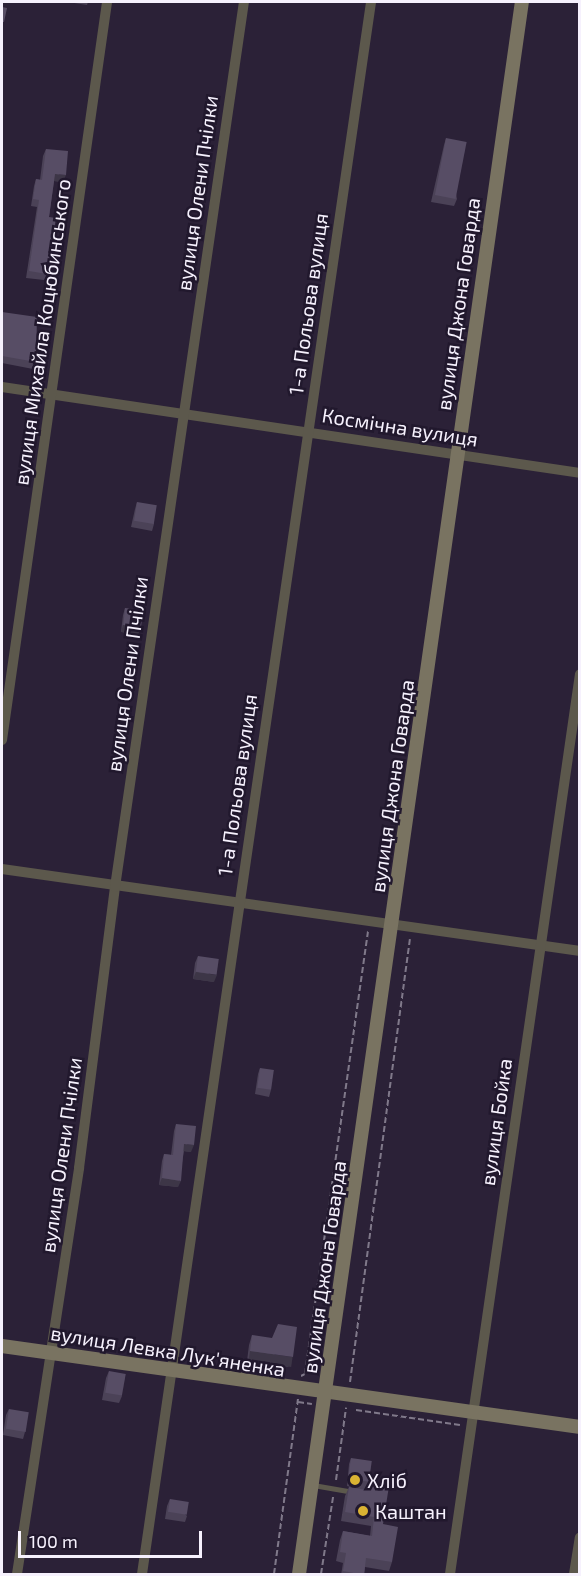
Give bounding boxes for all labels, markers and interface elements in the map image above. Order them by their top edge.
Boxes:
street label: вулиця Олени Пчілки [171,94,223,292]
street label: вулиця Михайла Коцюбинського [9,177,75,487]
street label: вулиця Джона Говарда [431,196,485,412]
street label: 1-а Польова вулиця [283,212,333,396]
street label: Космічна вулиця [320,403,480,451]
street label: вулиця Олени Пчілки [101,575,153,773]
street label: вулиця Джона Говарда [365,678,419,894]
street label: 1-а Польова вулиця [212,693,262,877]
street label: вулиця Олени Пчілки [35,1056,87,1254]
street label: вулиця Бойка [475,1057,517,1187]
street label: вулиця Джона Говарда [297,1159,351,1375]
street label: вулиця Левка Лук'яненка [49,1321,287,1381]
place label: Хліб [367,1468,407,1492]
marker: Хліб [348,1473,362,1487]
place label: Каштан [375,1499,447,1523]
marker: Каштан [356,1504,370,1518]
scale bar [21,1519,206,1557]
text: 100 m [29,1530,78,1552]

